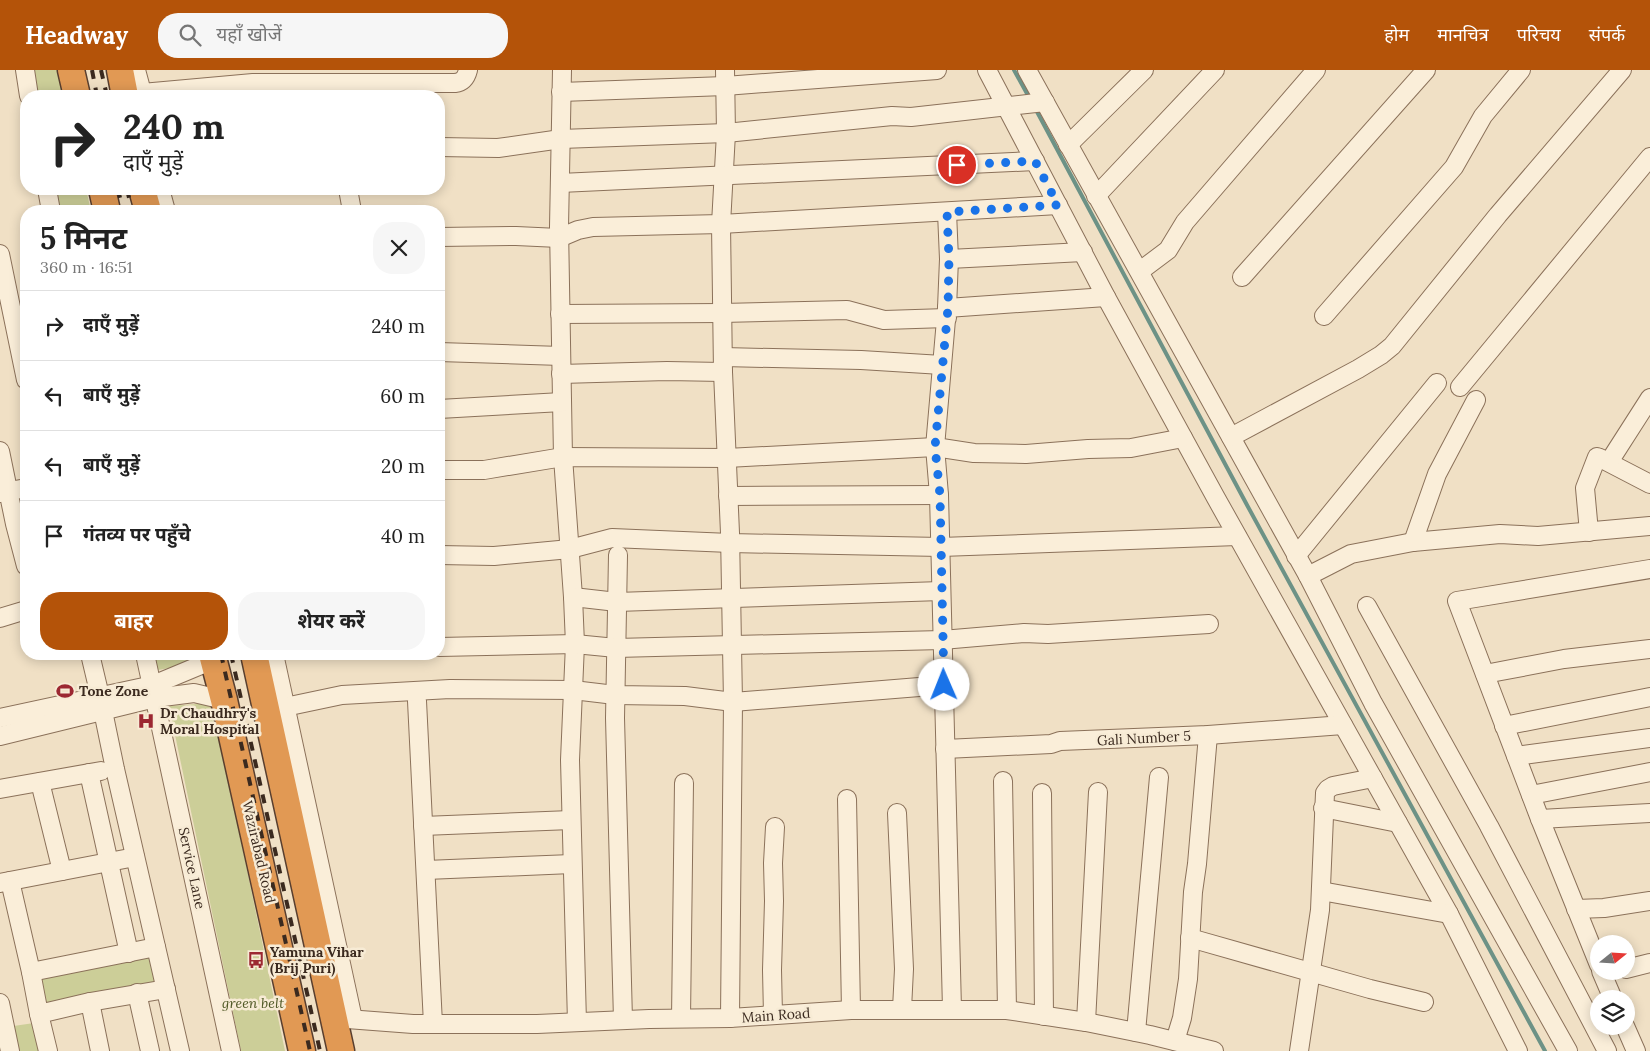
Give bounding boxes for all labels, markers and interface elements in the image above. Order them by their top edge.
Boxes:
search box [158,13,508,58]
text: Headway [25,20,128,51]
icon: search [176,21,204,49]
text: यहाँ खोजें [216,22,282,46]
text: होम [1384,23,1409,46]
text: मानचित्र [1437,23,1489,46]
text: परिचय [1517,23,1561,46]
text: संपर्क [1589,23,1625,46]
text: 240 m [123,104,224,149]
icon: right [40,110,105,175]
pin [936,144,978,186]
text: दाएँ मुड़ें [123,148,183,176]
icon: arrive [943,151,971,179]
text: 5 मिनट [40,219,127,257]
button: close [373,222,425,274]
text: 360 m · 16:51 [40,257,133,277]
icon: right [40,312,68,340]
text: दाएँ मुड़ें [83,312,139,336]
text: 240 m [371,314,425,338]
icon: left [40,382,68,410]
text: बाएँ मुड़ें [83,382,140,406]
text: 60 m [380,384,425,408]
icon: left [40,452,68,480]
text: बाएँ मुड़ें [83,452,140,476]
text: 20 m [381,454,425,478]
icon: arrive [40,522,68,550]
text: गंतव्य पर पहुँचे [83,522,191,546]
text: 40 m [381,524,425,548]
button: बाहर [40,592,228,650]
button: शेयर करें [238,592,425,650]
position arrow [917,658,969,710]
sports icon: Tone Zone [55,681,75,701]
place label: Tone Zone [79,682,149,700]
place label: Dr Chaudhry's Moral Hospital [160,704,260,738]
hospital icon: Dr Chaudhry's Moral Hospital [136,711,156,731]
street label: Gali Number 5 [1097,727,1191,749]
street label: Wazirabad Road [238,799,280,905]
street label: Service Lane [175,826,210,911]
north arrow [1590,935,1635,980]
map controls [1590,935,1635,1035]
place label: Yamuna Vihar (Brij Puri) [270,943,364,977]
bus stop icon: Yamuna Vihar (Brij Puri) [246,950,266,970]
button: layers [1590,990,1635,1035]
park label: green belt [222,994,285,1012]
street label: Main Road [741,1004,811,1026]

